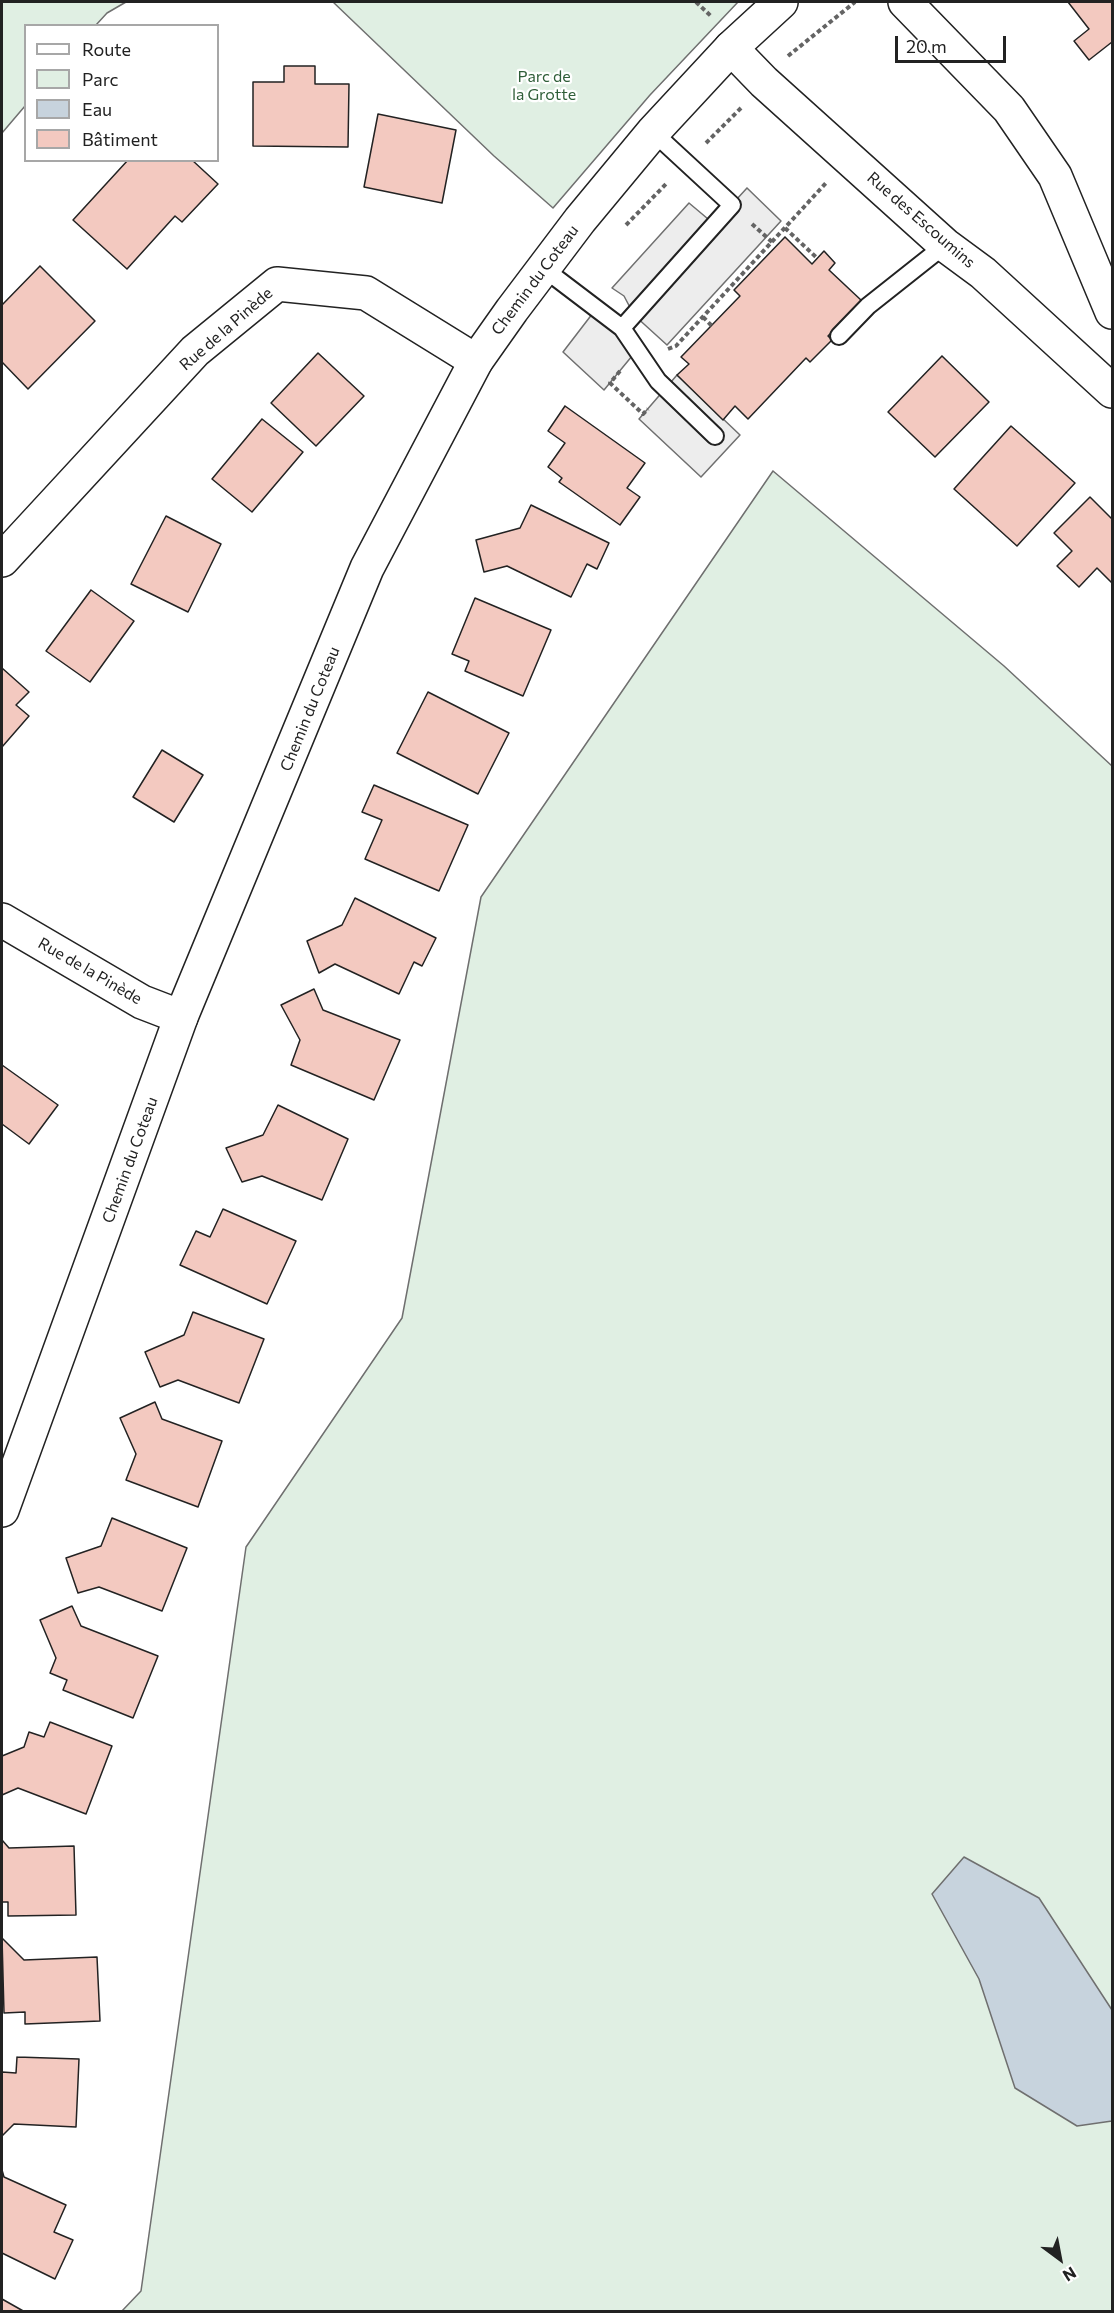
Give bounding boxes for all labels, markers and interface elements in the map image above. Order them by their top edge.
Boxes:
legend [24,24,219,162]
scale bar [898,24,1009,62]
text: 20 m [906,35,947,57]
text: Route [82,38,131,60]
park label: Parc de la Grotte [512,67,576,105]
text: Parc [82,68,119,90]
text: Eau [82,98,112,120]
text: Bâtiment [82,128,158,150]
street label: Rue des Escoumins [863,168,979,272]
street label: Chemin du Coteau [487,221,583,339]
street label: Rue de la Pinède [176,283,276,375]
street label: Chemin du Coteau [276,644,344,774]
street label: Rue de la Pinède [35,933,145,1009]
street label: Chemin du Coteau [98,1094,162,1226]
north arrow [1030,2229,1090,2289]
text: N [1060,2263,1080,2286]

